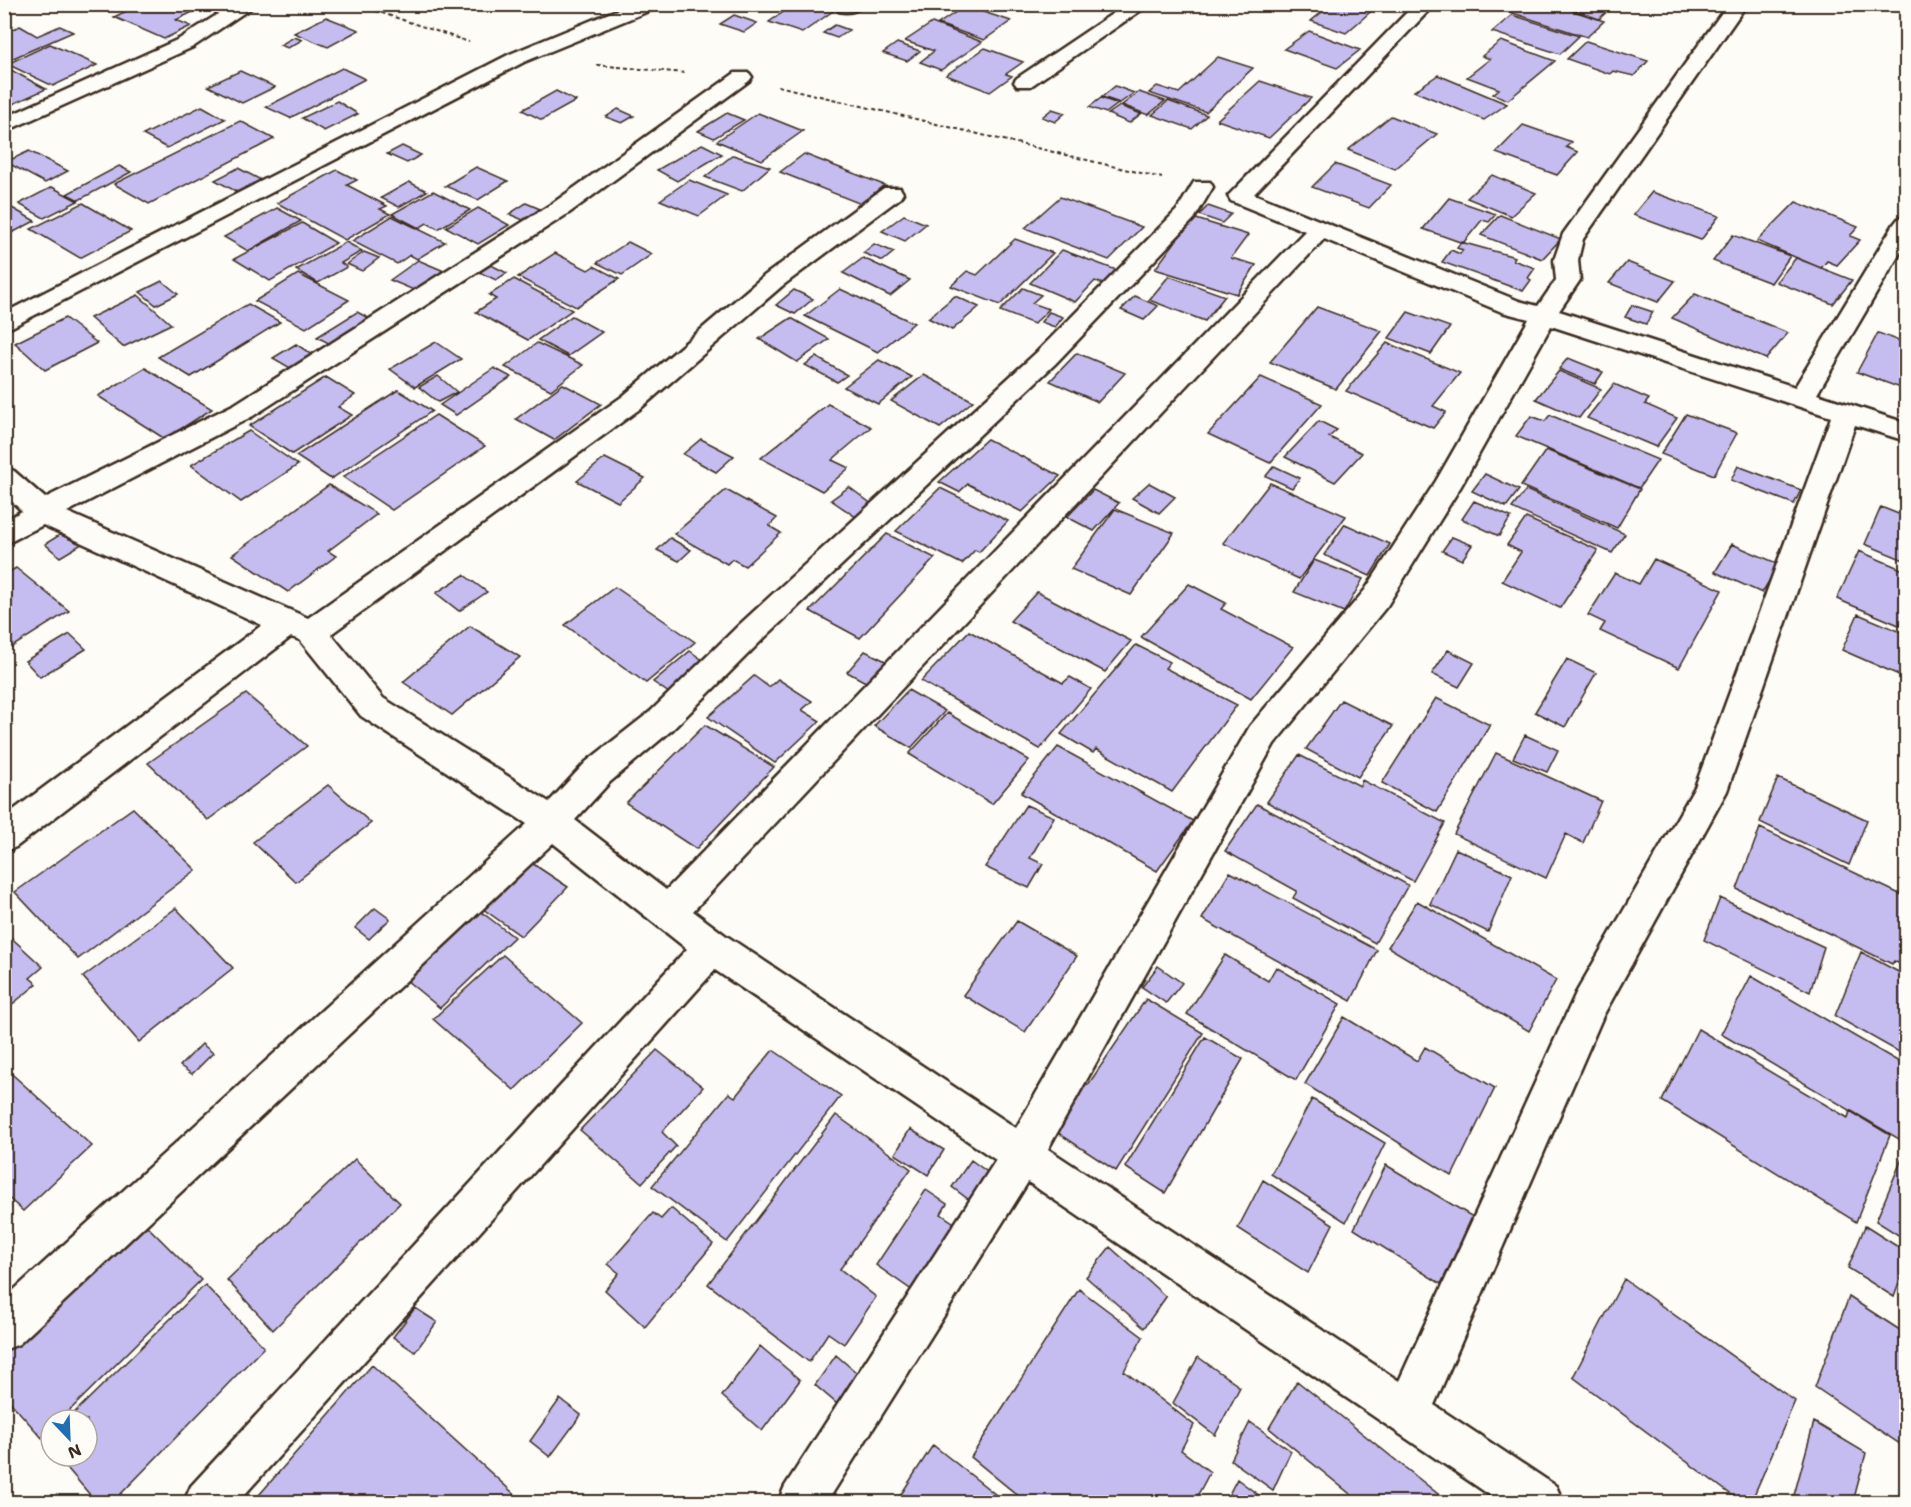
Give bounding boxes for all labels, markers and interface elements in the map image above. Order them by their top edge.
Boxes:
north arrow [39,1408,99,1468]
text: N [65,1439,85,1463]

